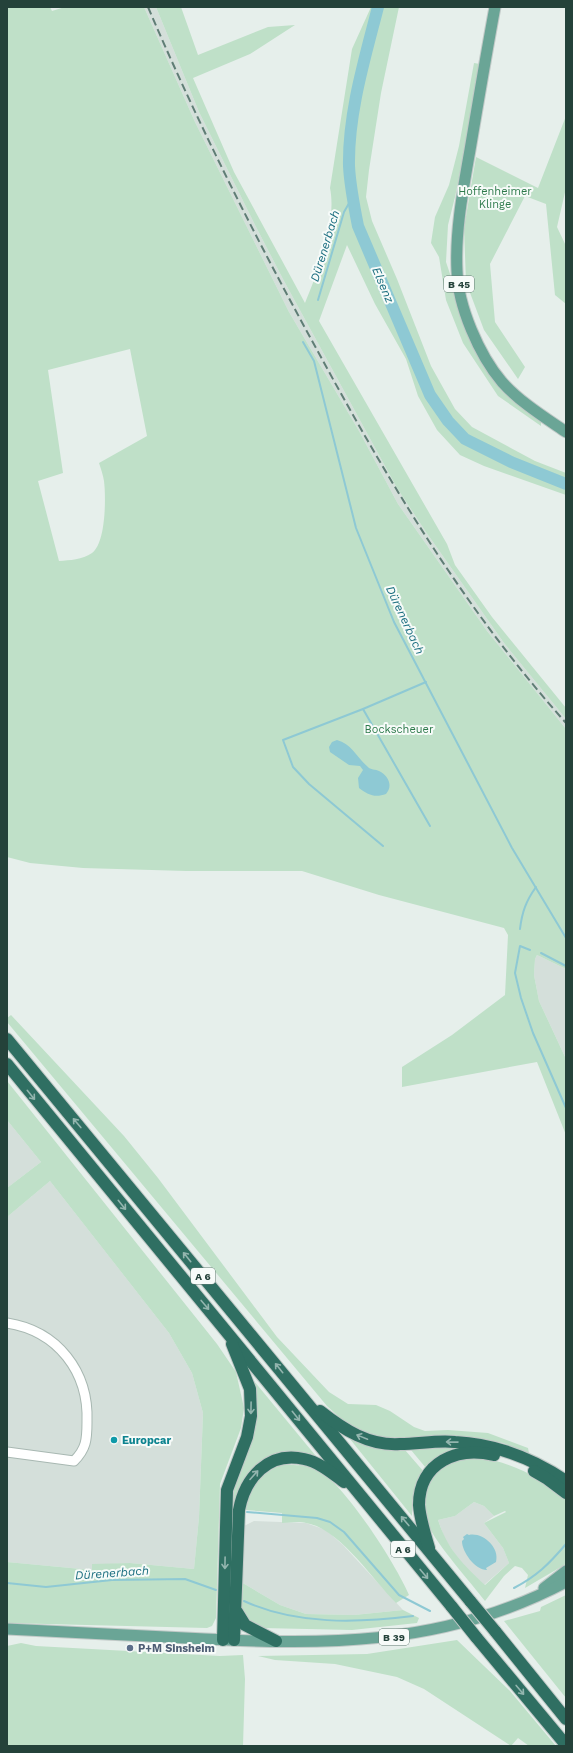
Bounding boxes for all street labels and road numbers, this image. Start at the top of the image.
road number: B 45 [444,276,474,292]
road number: A 6 [191,1268,215,1284]
road number: A 6 [391,1541,415,1557]
road number: B 39 [379,1629,409,1645]

